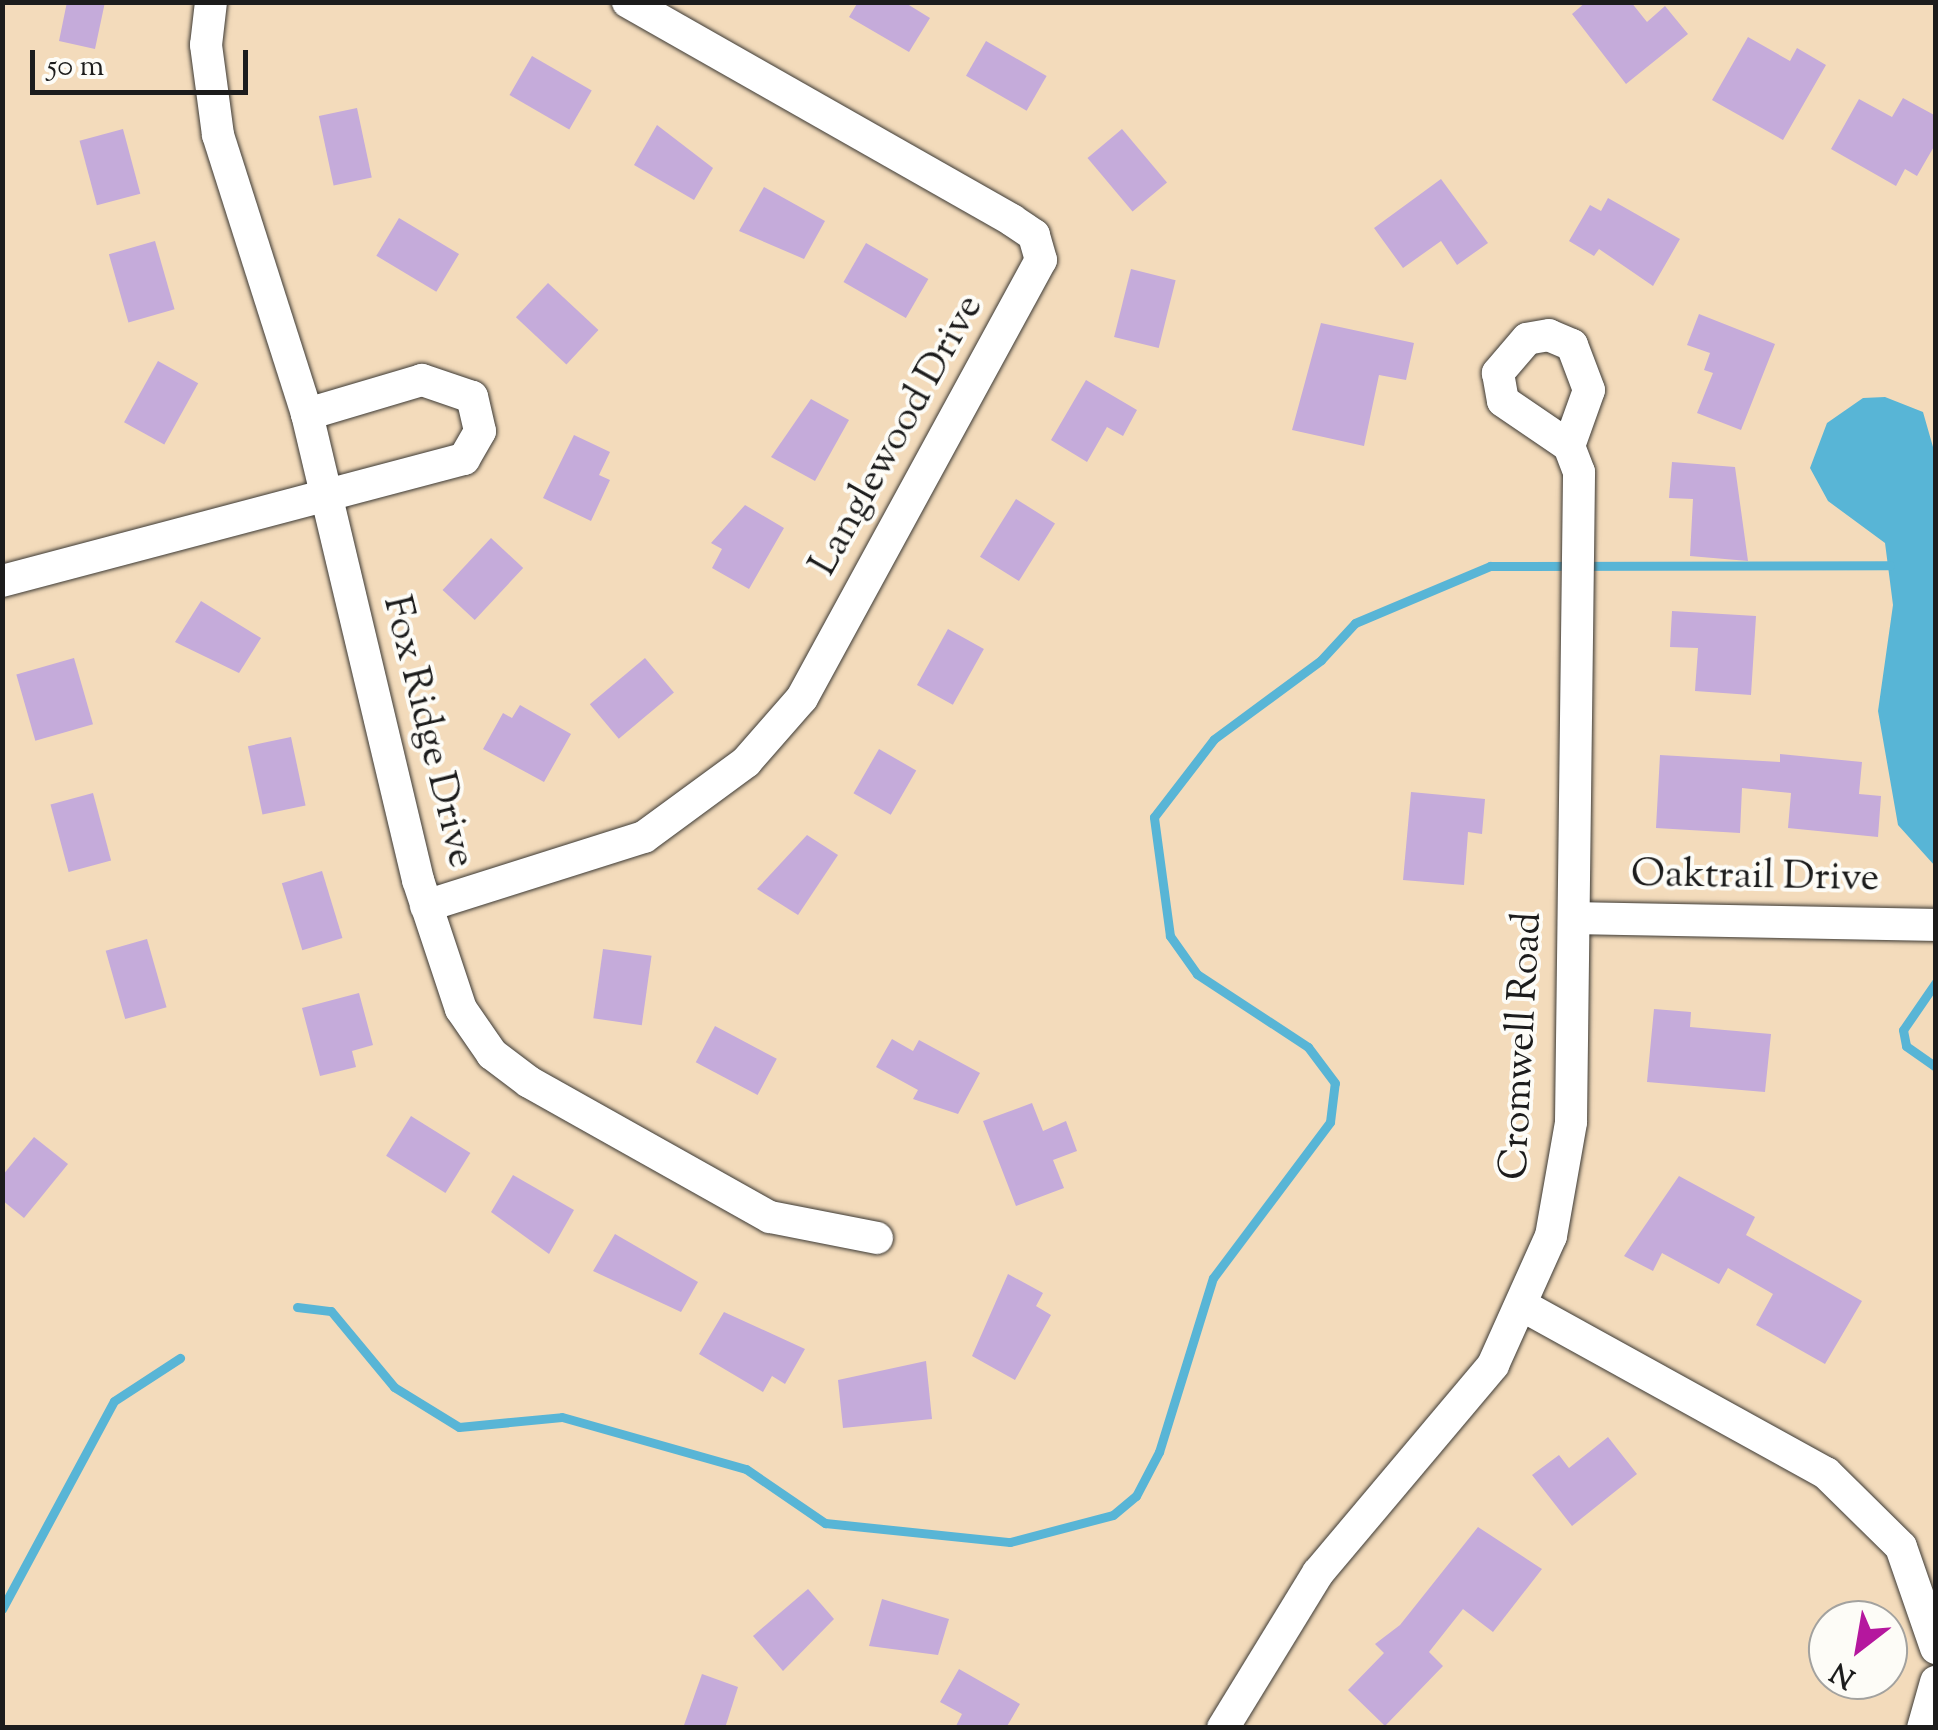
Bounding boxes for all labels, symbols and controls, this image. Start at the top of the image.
scale bar [35,30,252,92]
text: 50 m [47,46,104,89]
street label: Langlewood Drive [801,287,995,585]
street label: Fox Ridge Drive [370,591,484,873]
street label: Oaktrail Drive [1630,852,1880,904]
street label: Cromwell Road [1492,911,1554,1181]
north arrow [1808,1600,1908,1700]
text: N [1824,1651,1863,1697]

